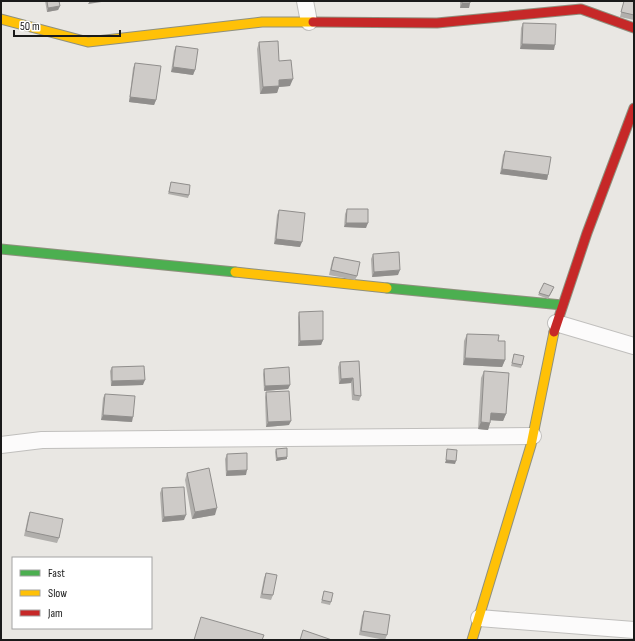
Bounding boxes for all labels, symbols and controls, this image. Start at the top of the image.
scale bar [14,12,120,38]
text: 50 m [20,19,40,34]
legend [12,557,152,629]
text: Fast [48,566,65,581]
text: Slow [48,586,67,601]
text: Jam [47,606,63,621]

